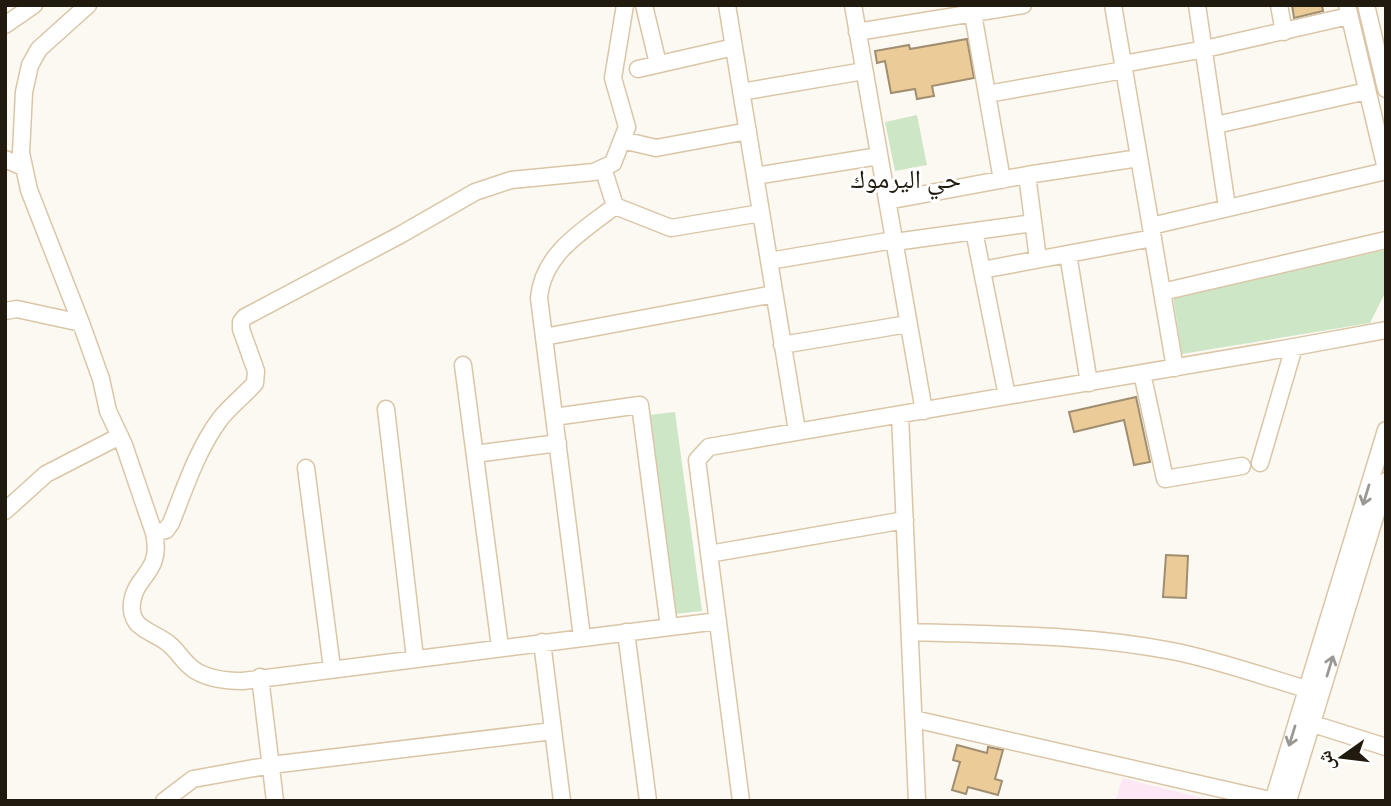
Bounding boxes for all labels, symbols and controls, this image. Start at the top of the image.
district label: حي اليرموك [851,162,961,200]
one-way arrow [1358,484,1371,506]
one-way arrow [1325,655,1338,677]
north arrow [1307,722,1377,792]
one-way arrow [1285,725,1298,747]
text: ش [1311,748,1340,774]

